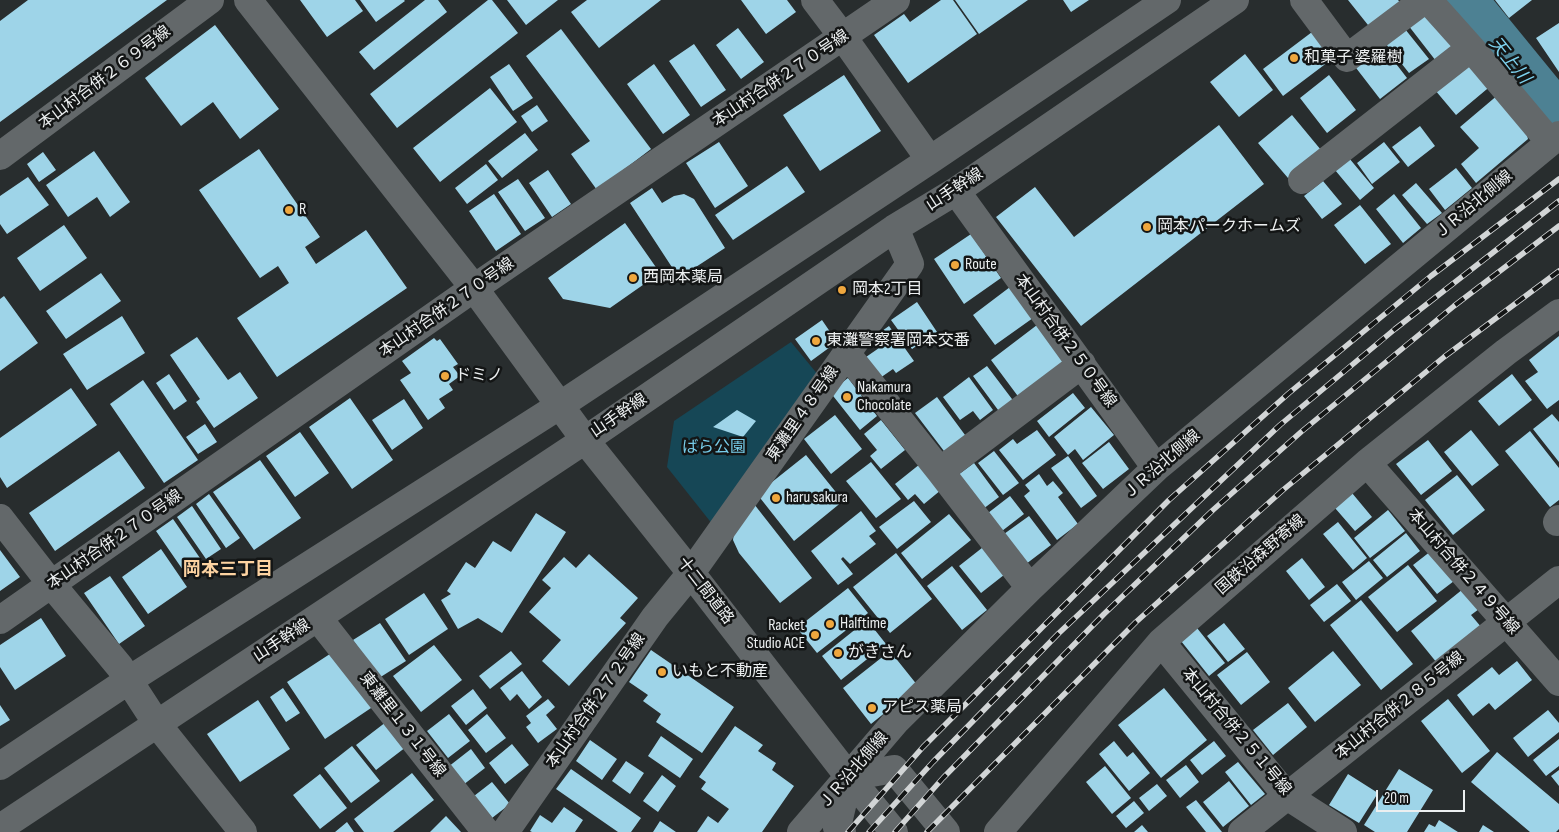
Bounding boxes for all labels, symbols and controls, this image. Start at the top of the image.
street label: 本山村合併２６９号線 [35,22,175,134]
street label: 本山村合併２７０号線 [709,26,853,132]
water label: 天上川 [1484,33,1534,89]
place label: 和菓子 婆羅樹 [1304,48,1403,68]
marker: 和菓子 婆羅樹 [1288,52,1300,64]
street label: 山手幹線 [923,165,987,215]
street label: ＪＲ沿北側線 [1431,167,1517,243]
place label: R [299,200,306,220]
marker: R [283,204,295,216]
place label: 岡本パークホームズ [1157,217,1301,237]
marker: 岡本パークホームズ [1141,221,1153,233]
street label: 本山村合併２７０号線 [376,254,518,362]
place label: Route [965,255,997,275]
marker: Route [949,259,961,271]
place label: 西岡本薬局 [643,268,723,288]
street label: 本山村合併２５０号線 [1010,271,1120,411]
marker: 西岡本薬局 [627,272,639,284]
place label: 岡本2丁目 [852,280,923,300]
marker: 岡本2丁目 [836,284,848,296]
place label: 東灘警察署岡本交番 [826,331,970,351]
marker: 東灘警察署岡本交番 [810,335,822,347]
street label: 東灘里４８号線 [763,363,843,465]
place label: ドミノ [455,366,503,386]
marker: ドミノ [439,370,451,382]
place label: Nakamura Chocolate [857,378,912,416]
street label: 山手幹線 [587,390,651,442]
marker: Nakamura Chocolate [841,391,853,403]
street label: ＪＲ沿北側線 [1119,426,1205,504]
park label: ばら公園 [682,438,746,458]
street label: 本山村合併２７０号線 [44,486,186,594]
place label: haru sakura [786,488,848,508]
marker: haru sakura [770,492,782,504]
street label: 本山村合併２４９号線 [1403,505,1523,639]
street label: 国鉄沿森野寄線 [1212,511,1310,599]
street label: 十二間道路 [673,554,737,628]
district label: 岡本三丁目 [183,559,273,581]
place label: Halftime [840,614,886,634]
street label: 山手幹線 [250,616,314,666]
place label: Racket Studio ACE [747,616,805,654]
marker: Halftime [824,618,836,630]
marker: Racket Studio ACE [809,629,821,641]
street label: 本山村合併２７２号線 [542,630,650,772]
place label: がきさん [848,643,912,663]
marker: がきさん [832,647,844,659]
street label: 本山村合併２８５号線 [1332,648,1468,764]
place label: いもと不動産 [672,662,768,682]
street label: 本山村合併２５１号線 [1177,665,1295,799]
marker: いもと不動産 [656,666,668,678]
street label: 東灘里１３１号線 [355,669,449,781]
place label: アピス薬局 [882,698,962,718]
marker: アピス薬局 [866,702,878,714]
street label: ＪＲ沿北側線 [815,728,893,814]
scale bar [1379,780,1468,812]
text: 20 m [1384,789,1409,808]

